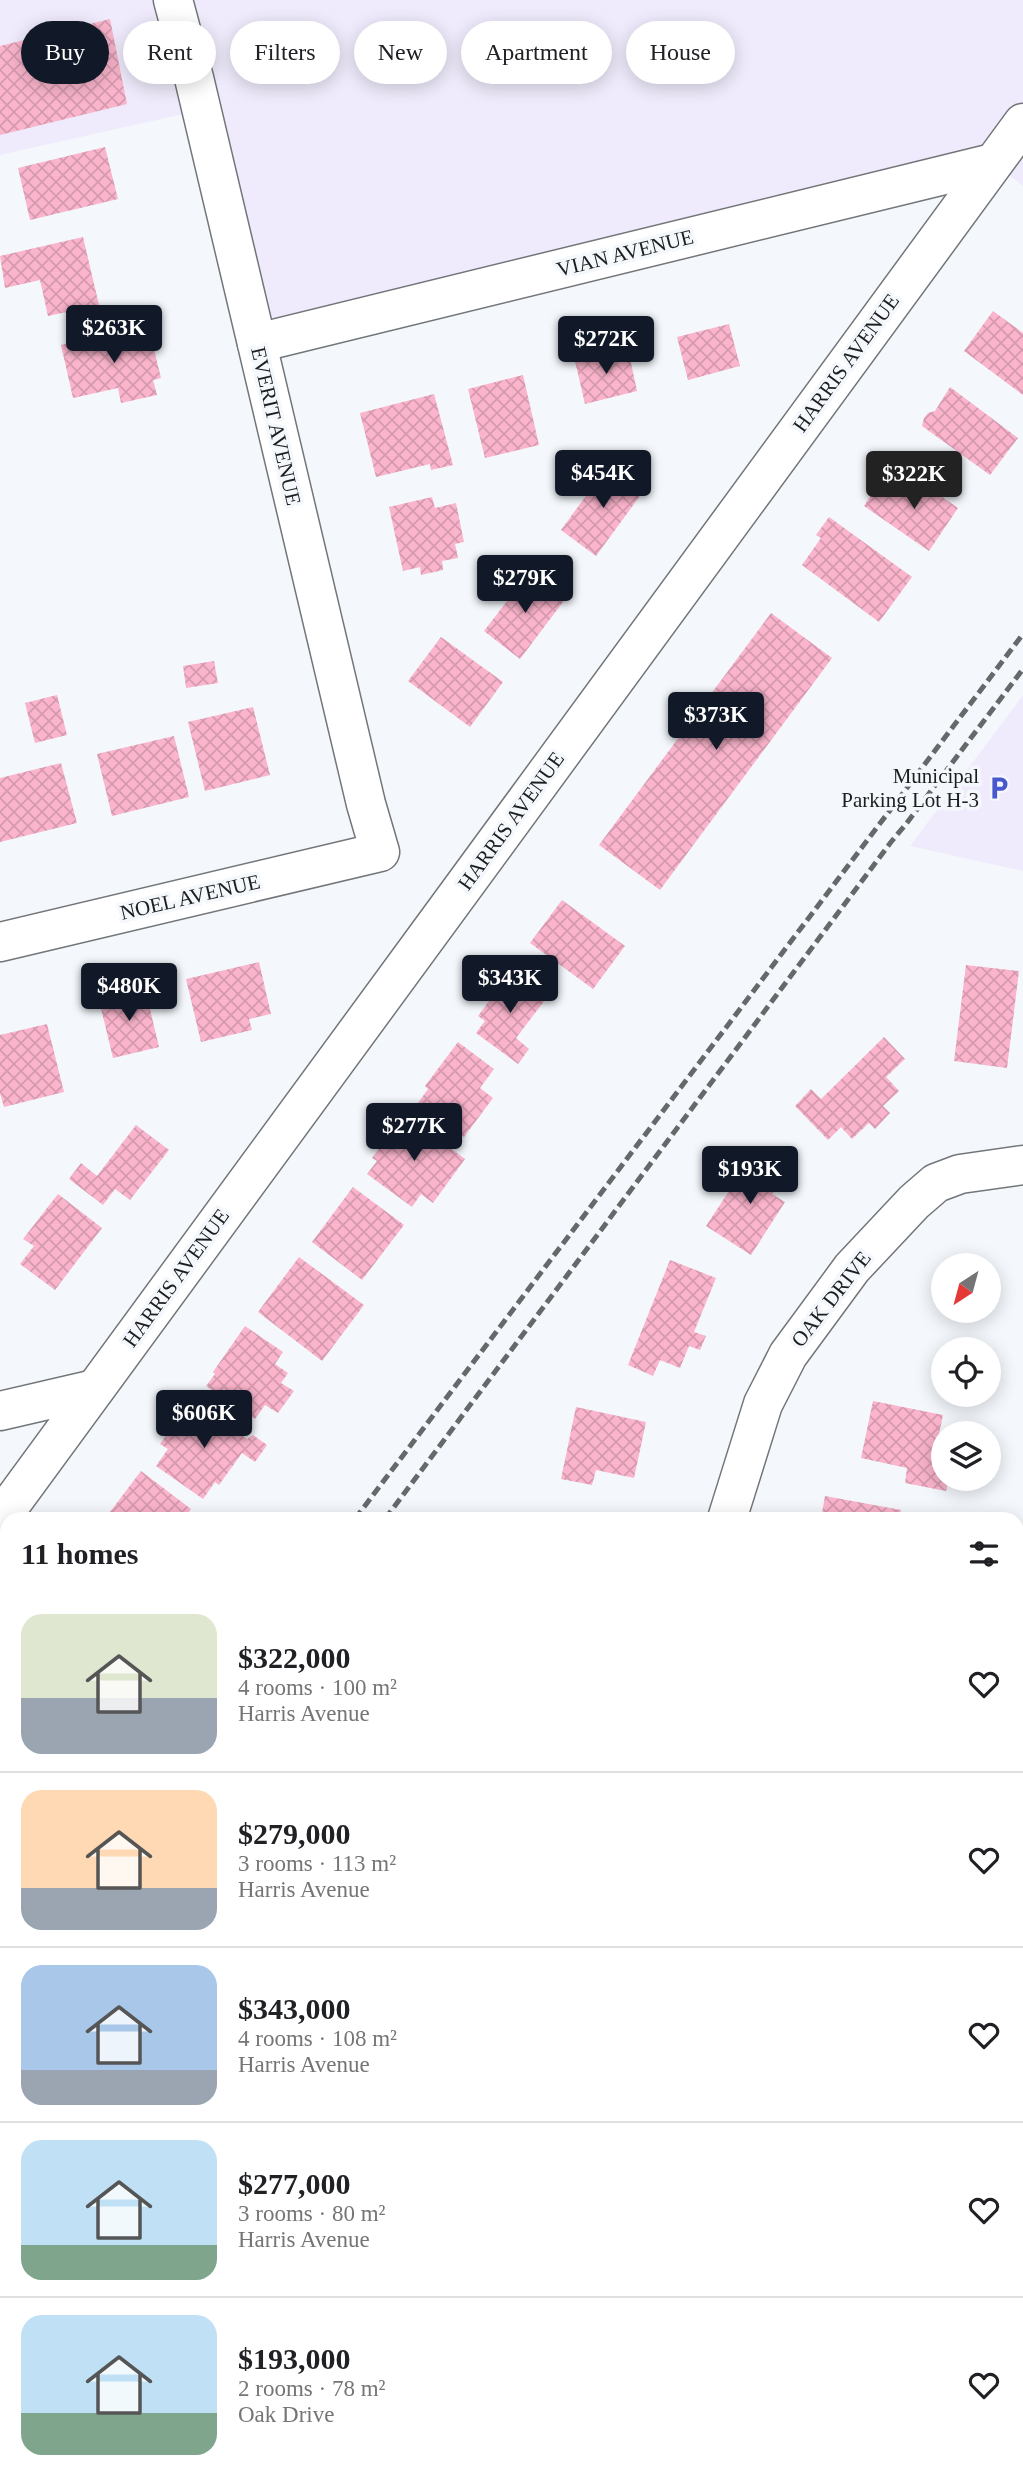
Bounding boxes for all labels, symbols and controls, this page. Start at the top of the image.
chip: Buy [21,21,109,84]
chip: Rent [123,21,216,84]
chip: Filters [230,21,340,84]
chip: New [354,21,447,84]
chip: Apartment [461,21,612,84]
chip: House [626,21,735,84]
street label: VIAN AVENUE [554,224,696,282]
street label: HARRIS AVENUE [788,289,904,437]
pin: $263K [65,306,163,365]
text: $263K [82,315,146,340]
pin: $272K [557,316,655,376]
text: $272K [574,326,638,351]
street label: EVERIT AVENUE [246,344,306,508]
pin: $454K [554,450,652,510]
pin: $322K [865,452,963,511]
text: $454K [571,460,635,485]
text: $322K [882,461,946,486]
pin: $279K [476,556,574,615]
text: $279K [493,565,557,590]
pin: $373K [667,692,765,752]
text: $373K [684,702,748,727]
street label: HARRIS AVENUE [453,747,569,895]
place label: Municipal Parking Lot H-3 [841,764,979,812]
parking icon: Municipal Parking Lot H-3 [985,774,1013,802]
street label: NOEL AVENUE [118,869,262,925]
pin: $343K [461,956,559,1015]
pin: $480K [80,964,178,1023]
text: $343K [478,965,542,990]
text: $480K [97,973,161,998]
pin: $277K [365,1104,463,1163]
text: $277K [382,1113,446,1138]
pin: $193K [701,1146,799,1206]
text: $193K [718,1156,782,1181]
street label: HARRIS AVENUE [118,1204,234,1352]
street label: OAK DRIVE [786,1246,876,1352]
north arrow [931,1253,1001,1323]
map controls [931,1253,1001,1491]
button: locate [931,1337,1001,1407]
pin: $606K [155,1390,253,1450]
text: $606K [172,1400,236,1425]
button: layers [931,1421,1001,1491]
icon: filters [965,1535,1003,1573]
text: 11 homes [21,1537,139,1570]
text: $322,000 [238,1641,351,1674]
icon: home [77,1642,161,1726]
icon: heart [965,1665,1003,1703]
text: 4 rooms · 100 m² [238,1675,397,1700]
text: Harris Avenue [238,1701,370,1726]
text: $279,000 [238,1817,351,1850]
icon: home [77,1818,161,1902]
icon: heart [965,1841,1003,1879]
text: 3 rooms · 113 m² [238,1851,396,1876]
text: Harris Avenue [238,1877,370,1902]
text: $343,000 [238,1992,351,2025]
icon: home [77,1993,161,2077]
icon: heart [965,2016,1003,2054]
text: 4 rooms · 108 m² [238,2026,397,2051]
text: Harris Avenue [238,2052,370,2077]
text: $277,000 [238,2167,351,2200]
icon: home [77,2168,161,2252]
icon: heart [965,2191,1003,2229]
text: 3 rooms · 80 m² [238,2201,385,2226]
text: Harris Avenue [238,2227,370,2252]
text: $193,000 [238,2342,351,2375]
icon: home [77,2343,161,2427]
icon: heart [965,2366,1003,2404]
text: 2 rooms · 78 m² [238,2376,385,2401]
text: Oak Drive [238,2402,334,2427]

